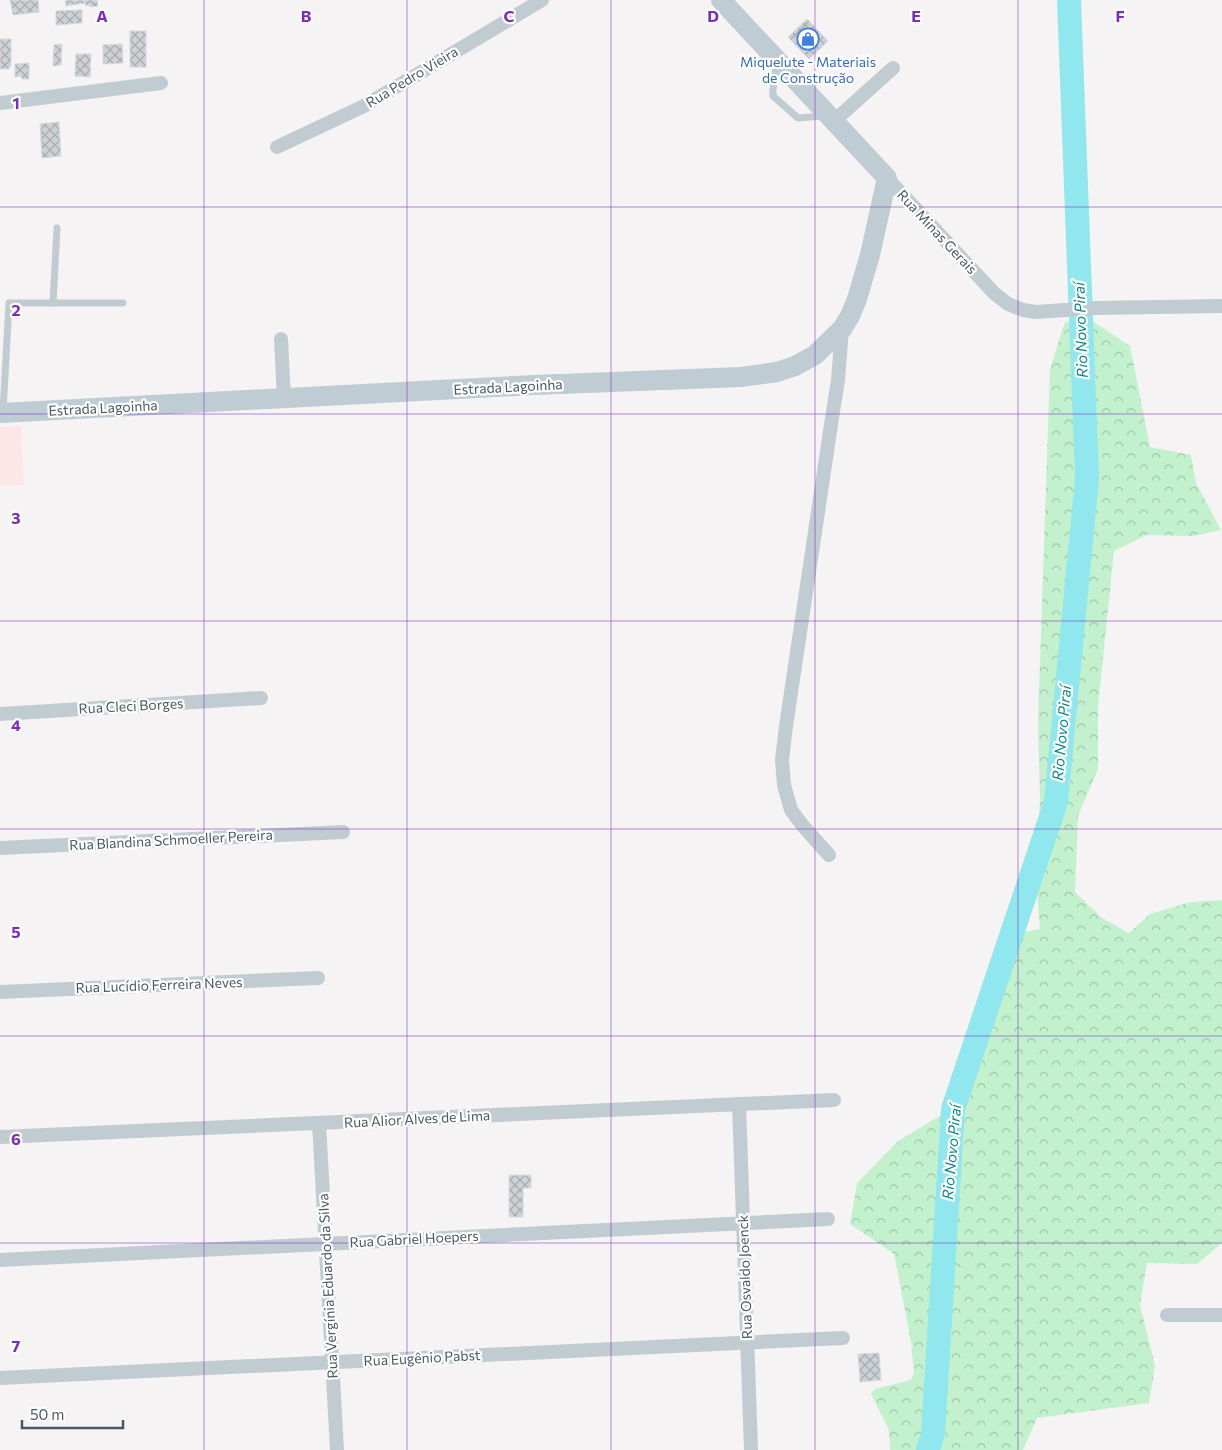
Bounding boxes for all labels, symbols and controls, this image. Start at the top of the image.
text: A [96,6,108,25]
text: B [301,6,312,25]
text: C [504,6,515,25]
text: D [707,6,719,25]
text: E [911,6,921,25]
text: F [1115,6,1125,25]
shop icon: Miquelute - Materiais de Construção [796,27,820,51]
street label: Rua Pedro Vieira [363,42,461,111]
place label: Miquelute - Materiais de Construção [740,53,876,86]
text: 1 [12,93,20,112]
street label: Rua Minas Gerais [894,186,981,277]
water label: Rio Novo Piraí [1069,280,1091,378]
text: 2 [11,300,21,319]
street label: Estrada Lagoinha [453,375,563,398]
street label: Estrada Lagoinha [48,396,158,419]
text: 3 [11,508,21,527]
water label: Rio Novo Piraí [1048,682,1074,781]
street label: Rua Cleci Borges [78,694,184,717]
text: 4 [11,715,21,734]
street label: Rua Blandina Schmoeller Pereira [69,826,273,853]
text: 5 [11,922,21,941]
street label: Rua Lucídio Ferreira Neves [75,973,243,996]
water label: Rio Novo Piraí [938,1101,964,1200]
street label: Rua Alior Alves de Lima [343,1106,491,1131]
text: 6 [11,1129,21,1148]
street label: Rua Vergínia Eduardo da Silva [314,1193,341,1379]
street label: Rua Osvaldo Joenck [734,1214,755,1339]
street label: Rua Gabriel Hoepers [349,1227,479,1250]
text: 7 [12,1336,21,1355]
street label: Rua Eugênio Pabst [363,1346,481,1369]
scale bar [22,1398,124,1430]
text: 50 m [30,1405,64,1423]

